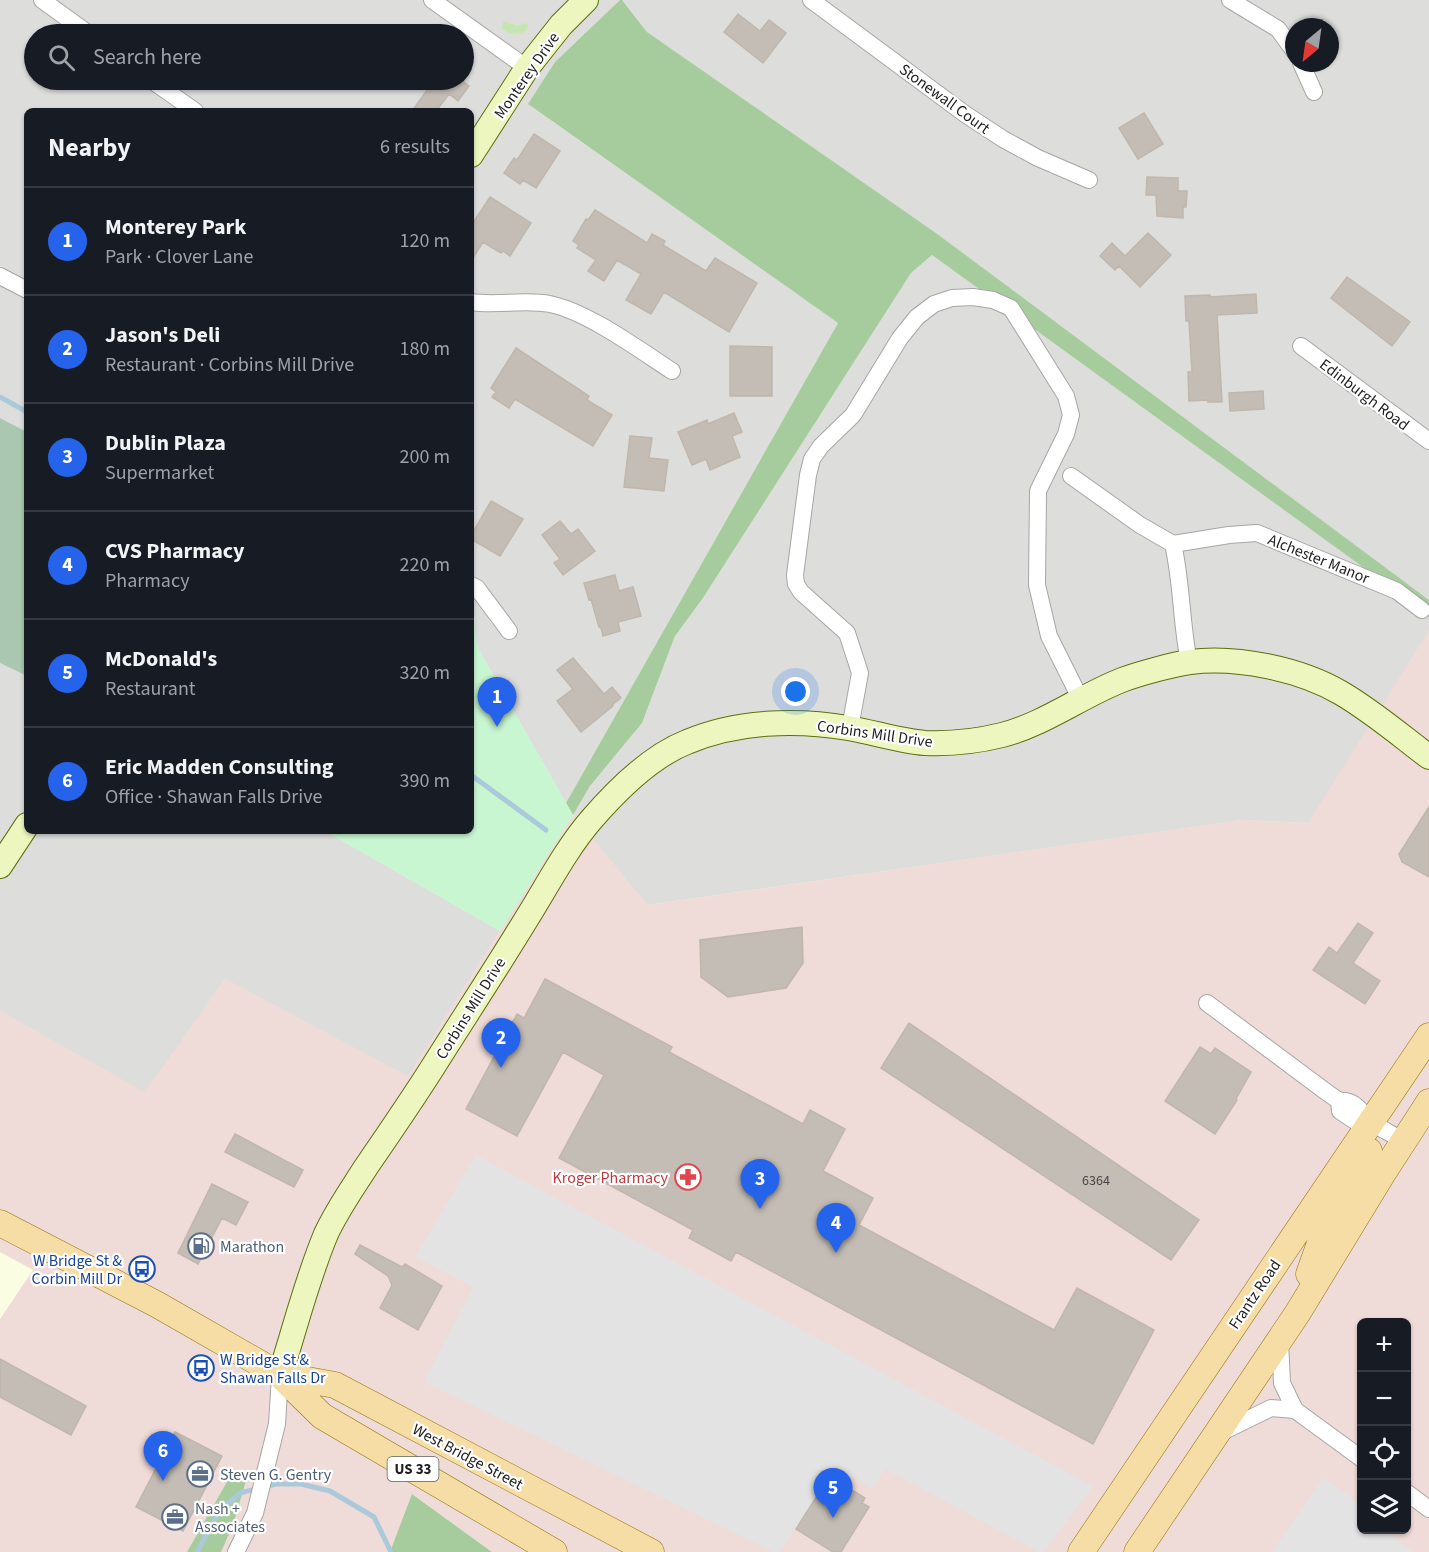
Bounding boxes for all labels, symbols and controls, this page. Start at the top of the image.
north arrow [1285,18,1339,72]
search box [24,24,474,90]
street label: Monterey Drive [489,28,565,123]
icon: search [45,41,78,74]
text: Search here [93,41,201,73]
street label: Stonewall Court [895,58,995,140]
text: Nearby [48,129,131,166]
text: 6 results [380,133,450,161]
text: Monterey Park [105,211,246,243]
text: 1 [62,227,73,255]
text: 120 m [400,227,450,255]
text: Park · Clover Lane [105,243,253,271]
text: Jason's Deli [105,319,220,351]
text: 2 [62,335,73,363]
text: 180 m [400,335,450,363]
text: Restaurant · Corbins Mill Drive [105,351,354,379]
street label: Edinburgh Road [1315,354,1414,436]
text: Dublin Plaza [105,427,226,459]
text: 3 [62,443,73,471]
text: 200 m [400,443,450,471]
text: Supermarket [105,459,214,487]
street label: Alchester Manor [1265,529,1373,589]
text: CVS Pharmacy [105,535,245,567]
text: 4 [62,551,73,579]
text: 220 m [400,551,450,579]
text: Pharmacy [105,567,189,595]
text: McDonald's [105,643,217,675]
text: 5 [62,659,73,687]
text: 320 m [400,659,450,687]
text: Restaurant [105,675,196,703]
your location [781,677,810,706]
pin: 1 [478,678,516,727]
street label: Corbins Mill Drive [816,715,934,753]
text: Eric Madden Consulting [105,751,334,783]
text: 6 [62,767,73,795]
text: 390 m [400,767,450,795]
text: Office · Shawan Falls Drive [105,783,322,811]
street label: Corbins Mill Drive [431,953,511,1064]
pin: 2 [482,1018,520,1068]
pin: 3 [740,1160,780,1209]
pharmacy icon: Kroger Pharmacy [673,1162,703,1192]
place label: Kroger Pharmacy [553,1167,669,1189]
house number: 6364 [1082,1171,1110,1191]
pin: 4 [816,1204,856,1253]
fuel station icon: Marathon [186,1231,216,1261]
place label: Marathon [220,1236,284,1258]
place label: W Bridge St & Corbin Mill Dr [32,1250,122,1290]
bus stop icon: W Bridge St & Corbin Mill Dr [127,1254,157,1284]
street label: Frantz Road [1224,1256,1286,1334]
map controls [1357,1318,1411,1534]
button: + [1357,1318,1411,1372]
place label: W Bridge St & Shawan Falls Dr [220,1349,326,1389]
bus stop icon: W Bridge St & Shawan Falls Dr [186,1353,216,1383]
button: − [1357,1372,1411,1426]
street label: West Bridge Street [408,1418,527,1496]
button: locate [1357,1426,1411,1480]
pin: 6 [144,1432,182,1481]
road number: US 33 [388,1457,438,1481]
office icon: Steven G. Gentry [185,1459,215,1489]
place label: Steven G. Gentry [220,1464,332,1486]
pin: 5 [814,1468,852,1518]
button: layers [1357,1480,1411,1534]
place label: Nash + Associates [195,1498,265,1538]
office icon: Nash + Associates [160,1502,190,1532]

